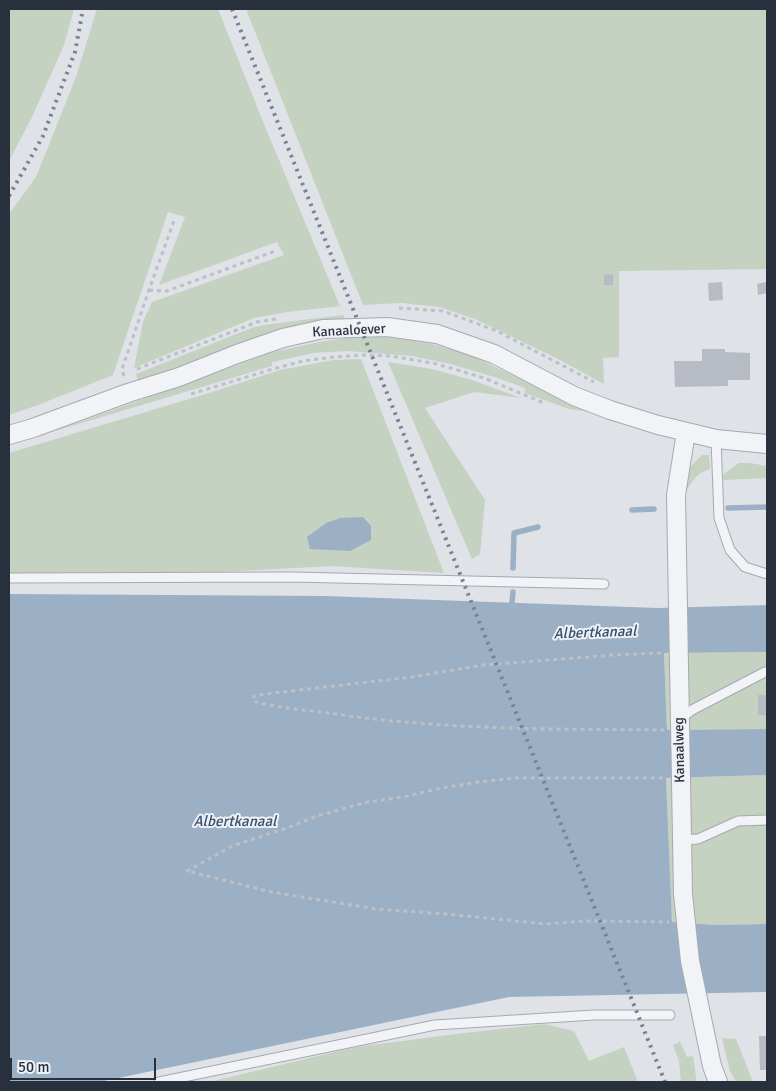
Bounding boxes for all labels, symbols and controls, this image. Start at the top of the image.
street label: Kanaaloever [312,321,386,341]
water label: Albertkanaal [553,623,637,643]
street label: Kanaalweg [671,717,689,783]
water label: Albertkanaal [194,813,276,831]
scale bar [12,1048,159,1080]
text: 50 m [18,1058,49,1076]

